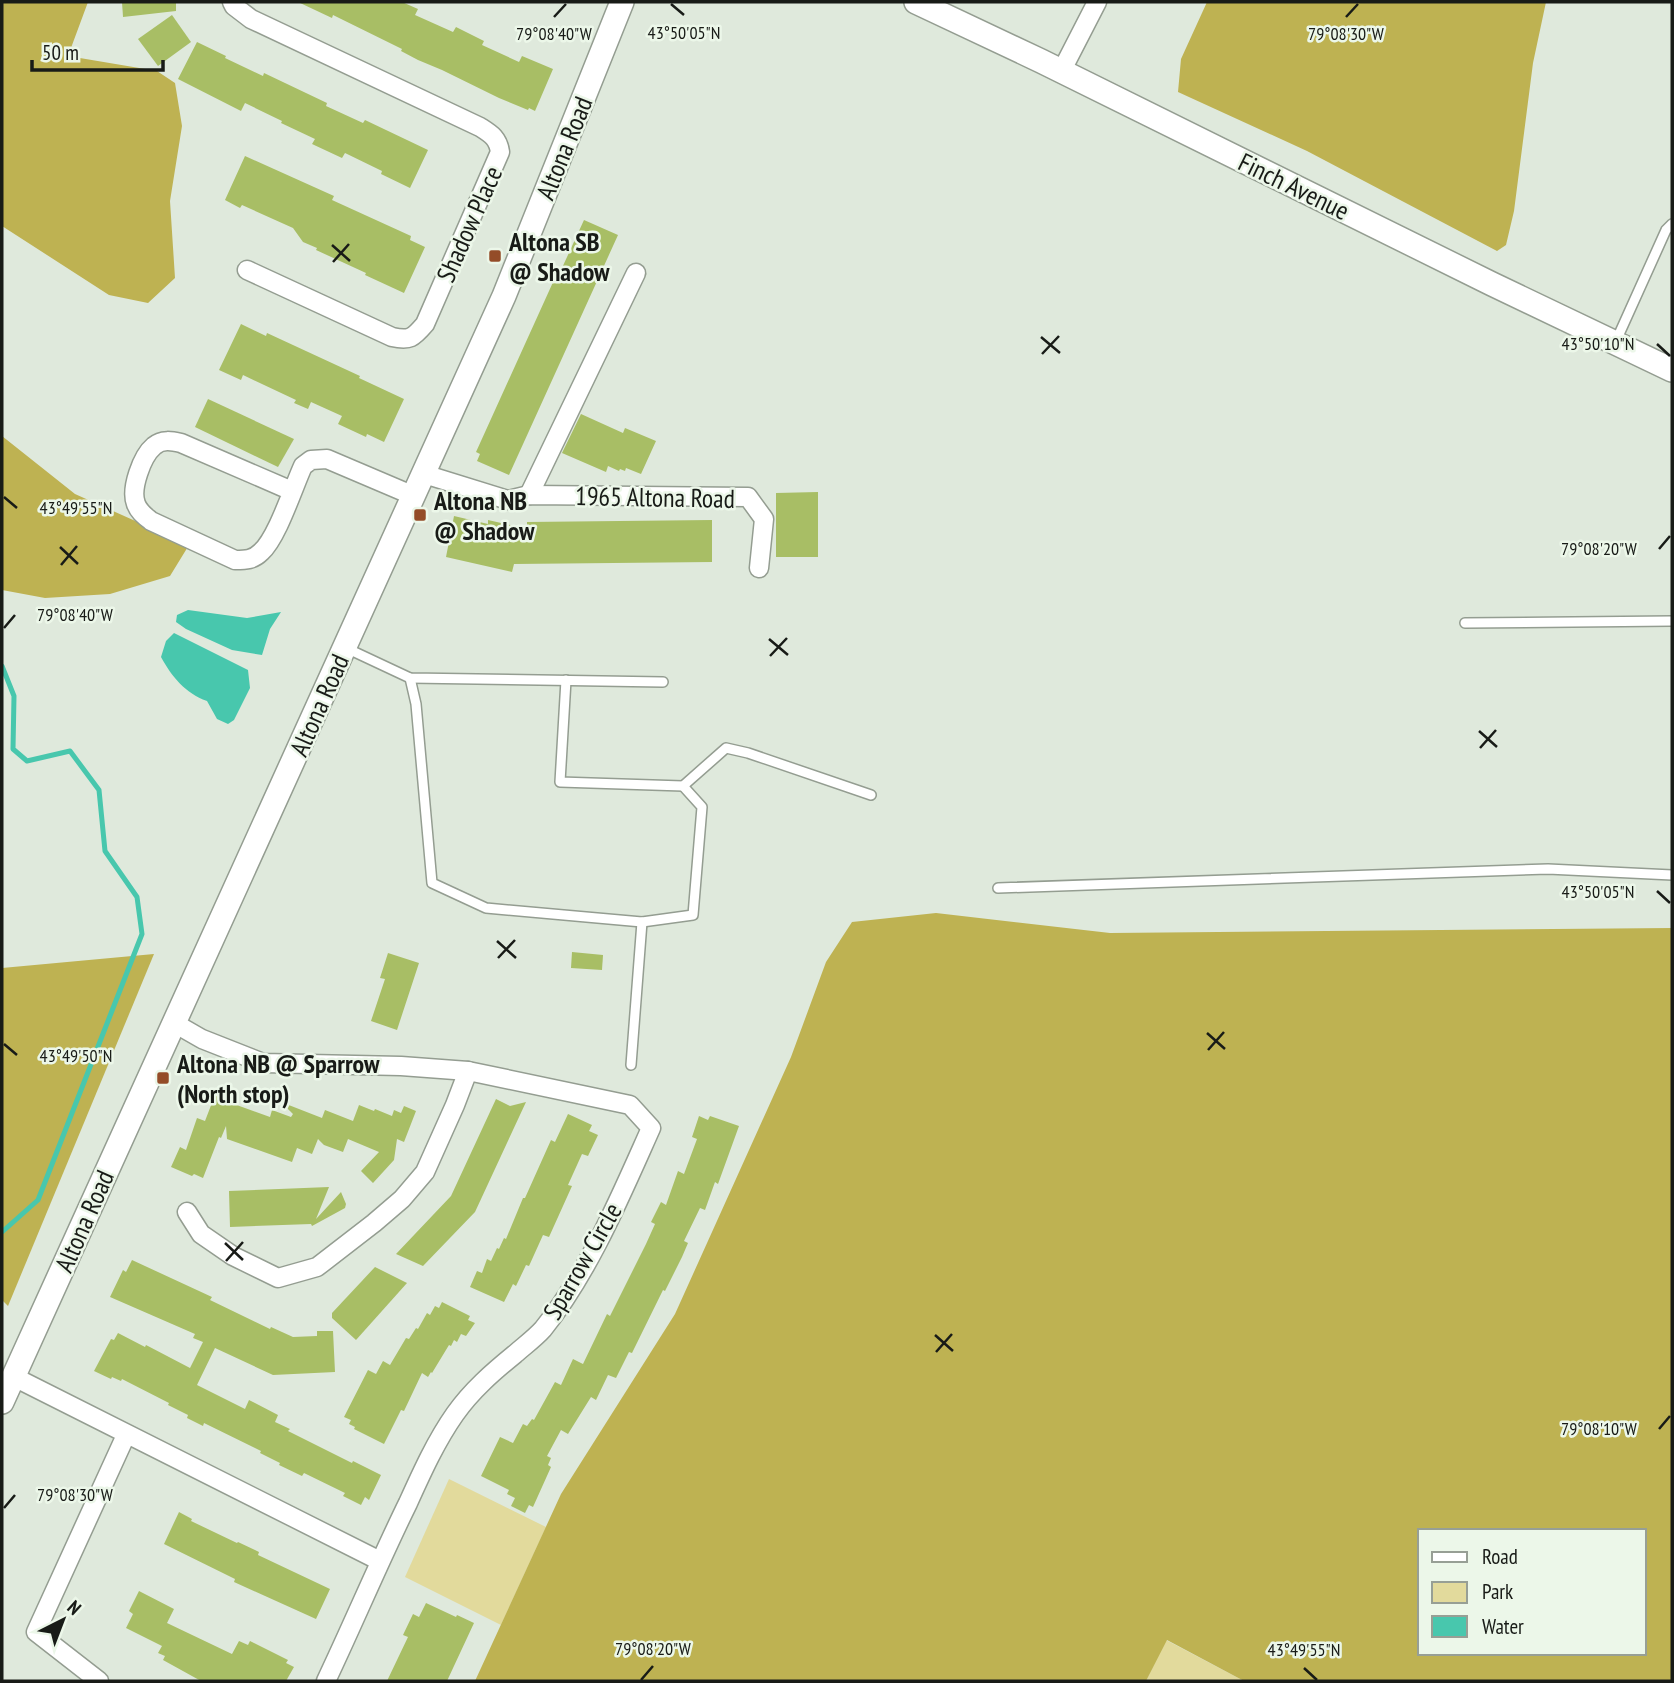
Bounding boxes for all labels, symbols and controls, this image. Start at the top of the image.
text: 43°50'05"N [648,21,720,44]
text: 79°08'40"W [516,22,592,45]
text: 79°08'30"W [1308,22,1384,45]
scale bar [32,28,163,72]
text: 50 m [42,39,79,66]
street label: Altona Road [528,92,600,204]
street label: Finch Avenue [1233,145,1355,227]
street label: Shadow Place [429,161,509,287]
place label: Altona SB @ Shadow [508,225,610,288]
marker: Altona SB @ Shadow [487,248,503,264]
text: 43°50'10"N [1562,332,1634,355]
street label: 1965 Altona Road [575,479,735,515]
place label: Altona NB @ Shadow [433,484,535,547]
text: 43°49'55"N [40,496,112,519]
marker: Altona NB @ Shadow [412,507,428,523]
text: 79°08'20"W [1561,537,1637,560]
text: 79°08'40"W [37,603,113,626]
street label: Altona Road [282,649,356,761]
text: 43°50'05"N [1562,880,1634,903]
text: 43°49'50"N [40,1044,112,1067]
place label: Altona NB @ Sparrow (North stop) [176,1047,380,1110]
marker: Altona NB @ Sparrow (North stop) [155,1070,171,1086]
street label: Altona Road [47,1165,121,1277]
street label: Sparrow Circle [535,1197,629,1325]
text: 79°08'10"W [1561,1417,1637,1440]
text: 79°08'30"W [37,1483,113,1506]
legend [1418,1529,1646,1655]
text: Road [1482,1543,1518,1570]
text: Park [1482,1578,1513,1605]
north arrow [28,1585,98,1655]
text: N [63,1595,86,1620]
text: Water [1482,1613,1524,1640]
text: 79°08'20"W [615,1637,691,1660]
text: 43°49'55"N [1268,1638,1340,1661]

